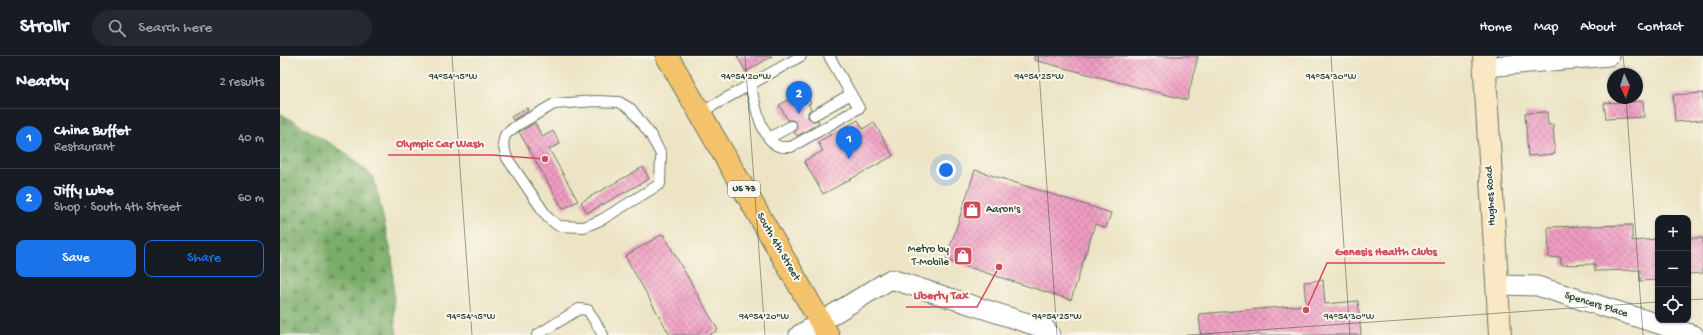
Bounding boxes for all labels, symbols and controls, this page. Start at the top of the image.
search box [92,10,372,46]
text: Strollr [20,16,68,39]
icon: search [106,17,128,39]
text: Search here [138,19,212,37]
text: Home [1480,19,1512,36]
text: Map [1534,19,1558,36]
text: About [1580,19,1616,36]
text: Contact [1638,19,1683,36]
north arrow [1607,68,1643,104]
text: 94°54'15"W [428,71,478,83]
text: 94°54'20"W [720,71,771,83]
text: 94°54'25"W [1013,71,1064,83]
text: 94°54'30"W [1305,71,1357,83]
text: Nearby [16,72,69,92]
text: 2 results [219,75,264,90]
pin: 2 [786,81,812,114]
text: China Buffet [54,122,130,140]
pin: 1 [836,126,862,159]
text: 1 [26,131,32,146]
text: 40 m [238,131,264,146]
callout: Olympic Car Wash [388,131,492,155]
text: Olympic Car Wash [396,138,484,152]
text: Restaurant [54,140,114,155]
your location [936,160,956,180]
street label: Hughes Road [1483,164,1499,226]
road number: US 73 [728,181,760,197]
text: Jiffy Lube [54,182,114,200]
text: 2 [26,191,32,206]
text: 60 m [238,191,264,206]
shop icon: Aaron's [961,199,983,221]
text: Shop · South 4th Street [54,200,181,215]
place label: Aaron's [986,204,1021,216]
street label: South 4th Street [754,211,803,284]
map controls [1655,215,1691,323]
button: + [1655,215,1691,251]
callout: Genesis Health Clubs [1327,239,1445,263]
button: Save [16,240,136,277]
button: Share [144,240,264,277]
place label: Metro by T-Mobile [908,244,950,269]
shop icon: Metro by T-Mobile [952,245,974,267]
text: Genesis Health Clubs [1335,246,1438,260]
button: − [1655,251,1691,287]
callout: Liberty Tax [906,283,977,307]
button: locate [1655,287,1691,323]
text: Liberty Tax [913,290,969,304]
street label: Spencers Place [1563,290,1629,320]
text: 94°54'15"W [446,311,496,323]
text: 94°54'20"W [738,311,789,323]
text: 94°54'25"W [1031,311,1082,323]
text: 94°54'30"W [1323,311,1375,323]

